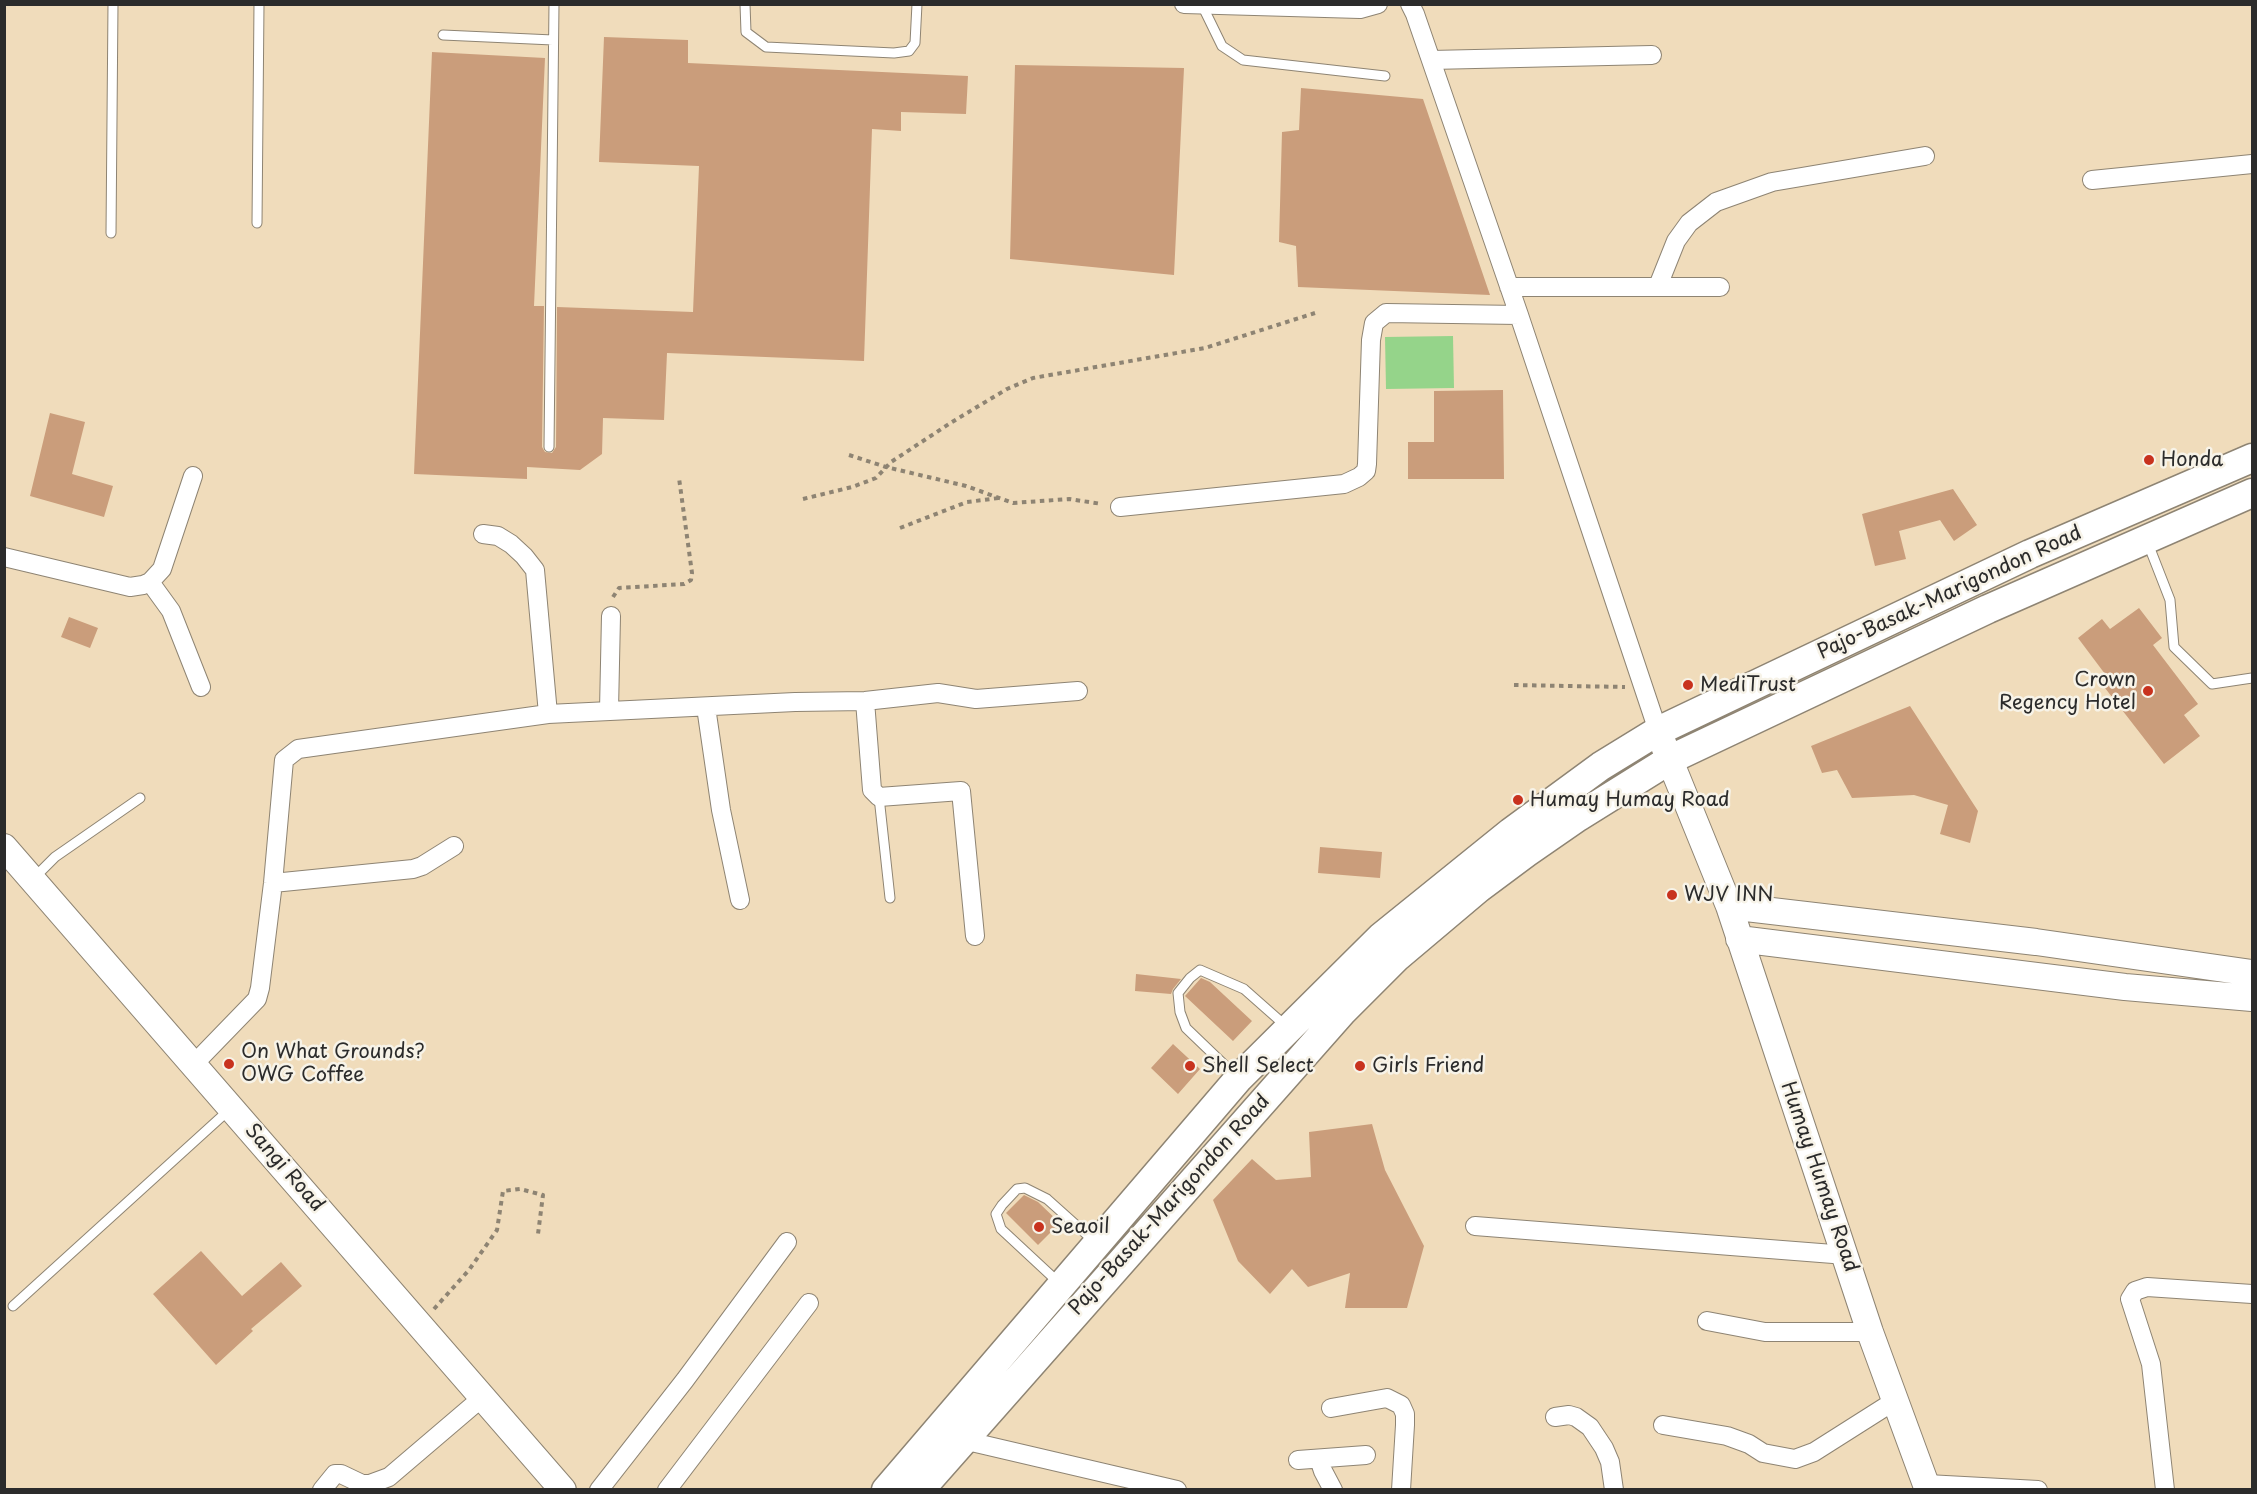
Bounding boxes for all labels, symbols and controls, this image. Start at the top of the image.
place label: Honda [2161,448,2223,472]
marker: Honda [2142,453,2156,467]
street label: Pajo-Basak-Marigondon Road [1814,521,2086,665]
place label: Crown Regency Hotel [1999,668,2136,715]
place label: MediTrust [1700,673,1796,697]
marker: MediTrust [1681,678,1695,692]
marker: Crown Regency Hotel [2141,684,2155,698]
place label: Humay Humay Road [1530,788,1730,812]
marker: Humay Humay Road [1511,793,1525,807]
place label: WJV INN [1684,883,1774,907]
marker: WJV INN [1665,888,1679,902]
place label: On What Grounds? OWG Coffee [241,1040,424,1087]
place label: Shell Select [1202,1054,1314,1078]
place label: Girls Friend [1372,1054,1484,1078]
marker: On What Grounds? OWG Coffee [222,1057,236,1071]
marker: Shell Select [1183,1059,1197,1073]
marker: Girls Friend [1353,1059,1367,1073]
street label: Humay Humay Road [1775,1079,1863,1275]
street label: Pajo-Basak-Marigondon Road [1065,1090,1275,1320]
street label: Sangi Road [239,1119,329,1217]
place label: Seaoil [1051,1215,1110,1239]
marker: Seaoil [1032,1220,1046,1234]

